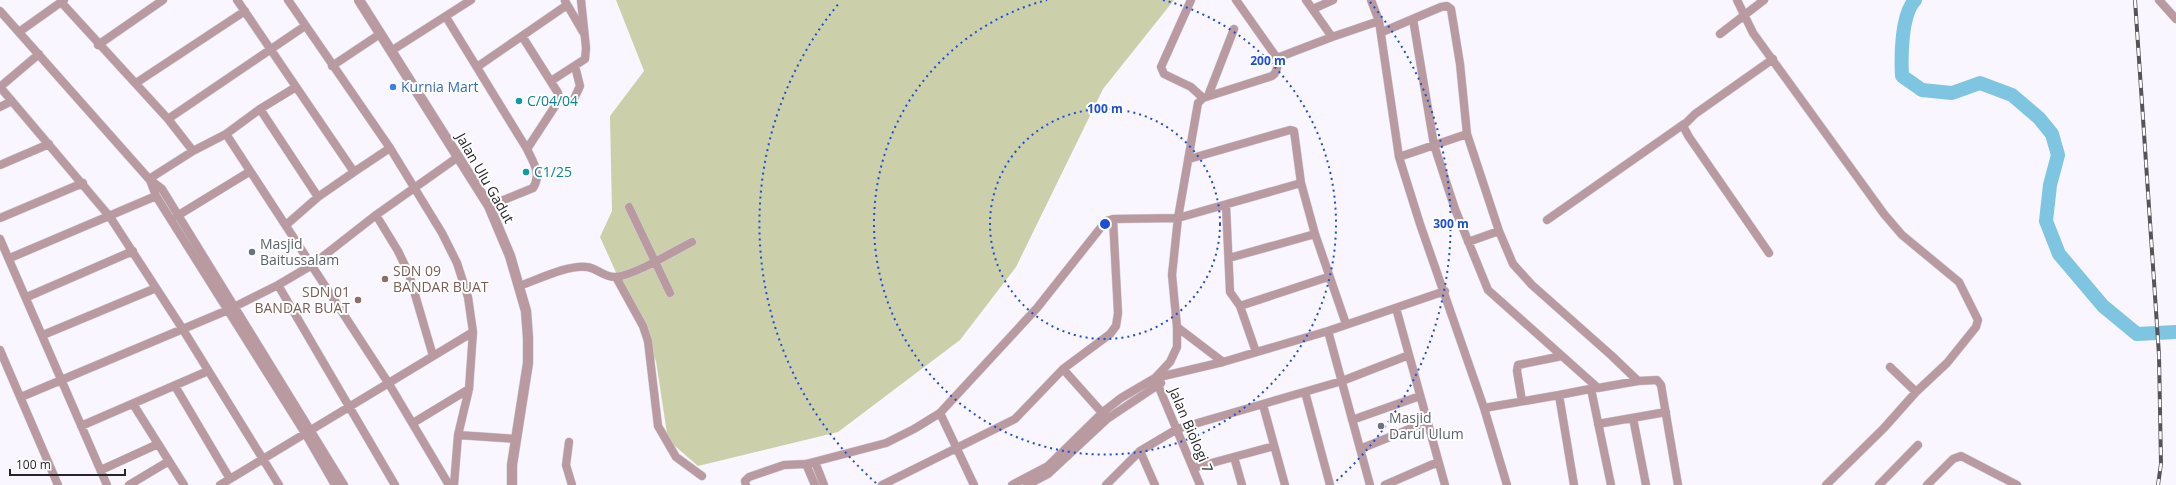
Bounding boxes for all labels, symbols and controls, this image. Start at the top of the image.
text: 200 m [1250,52,1286,69]
place label: Kurnia Mart [401,77,479,96]
marker: Kurnia Mart [388,82,398,92]
place label: C/04/04 [527,91,578,110]
marker: C/04/04 [514,96,524,106]
text: 100 m [1087,100,1123,117]
street label: Jalan Ulu Gadut [451,127,519,226]
place label: C1/25 [534,162,572,181]
marker: C1/25 [521,167,531,177]
text: 300 m [1433,215,1469,232]
centre of rings [1098,217,1112,231]
place label: Masjid Baitussalam [260,234,339,269]
marker: Masjid Baitussalam [247,247,257,257]
place label: SDN 09 BANDAR BUAT [393,261,489,296]
marker: SDN 09 BANDAR BUAT [380,274,390,284]
place label: SDN 01 BANDAR BUAT [254,282,350,317]
marker: SDN 01 BANDAR BUAT [353,295,363,305]
street label: Jalan Biologi 7 [1164,382,1218,475]
place label: Masjid Darul Ulum [1389,408,1464,443]
marker: Masjid Darul Ulum [1376,421,1386,431]
scale bar [10,451,125,477]
text: 100 m [16,456,51,473]

